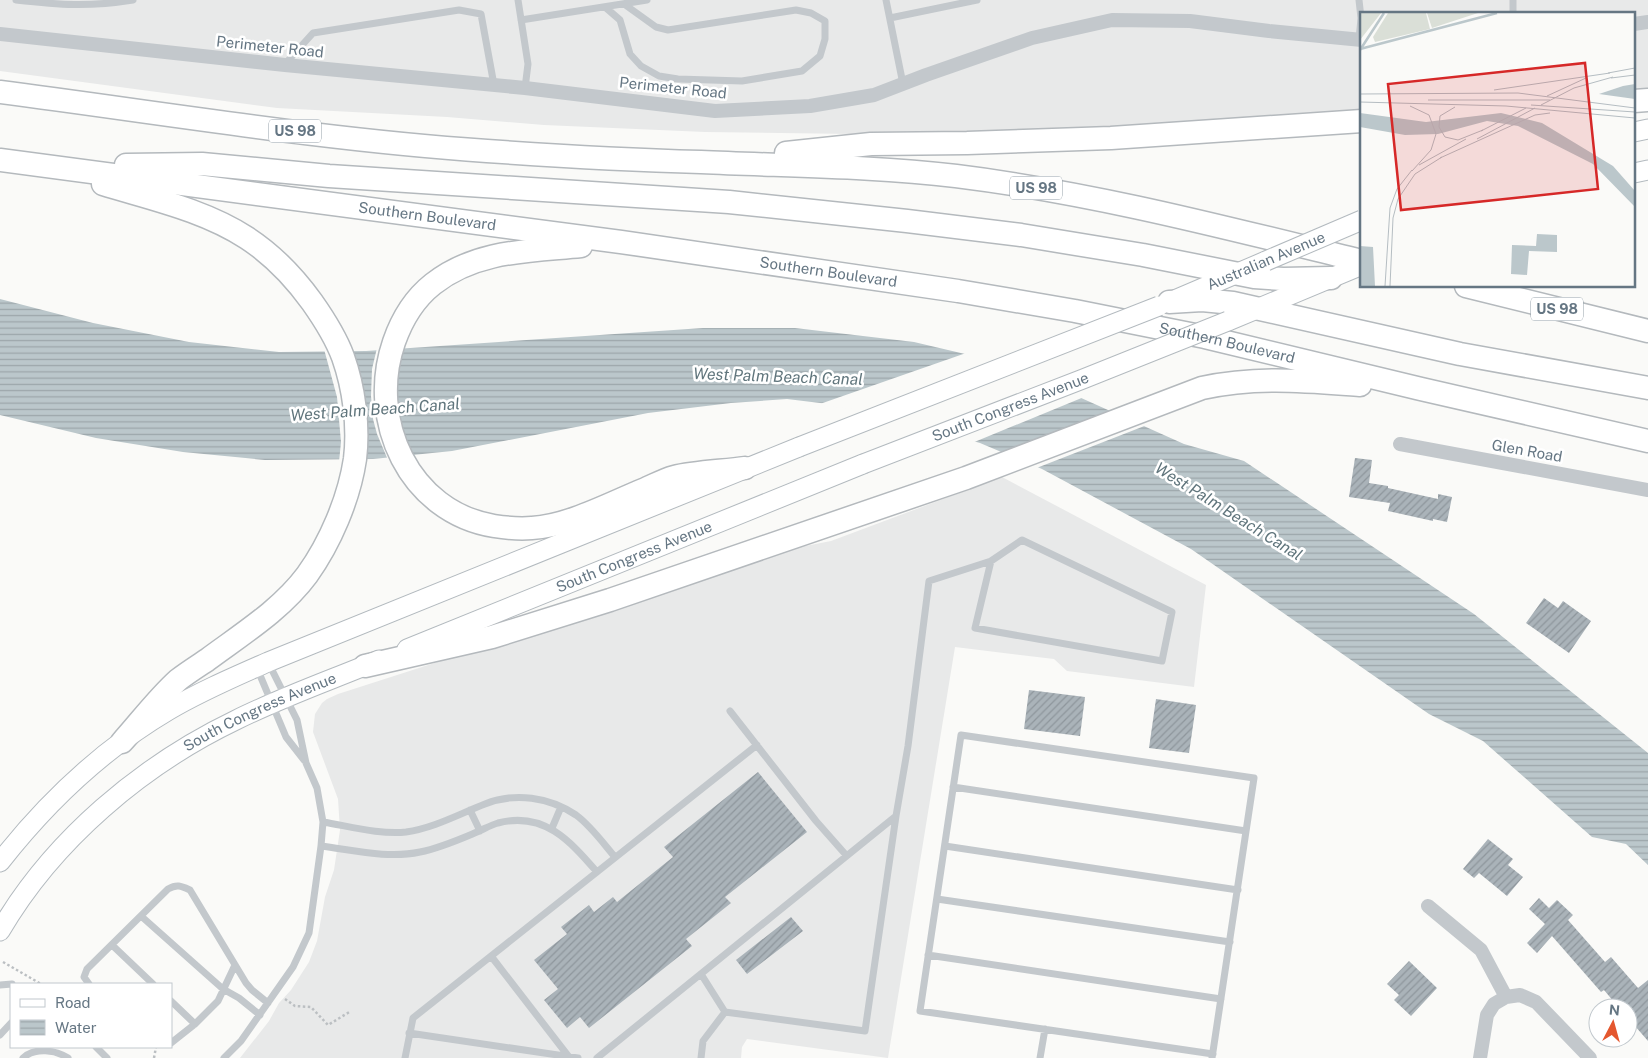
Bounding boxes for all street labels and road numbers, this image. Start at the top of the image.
street label: Perimeter Road [216,32,325,61]
street label: Perimeter Road [619,73,728,102]
road number: US 98 [269,120,321,142]
road number: US 98 [1010,177,1062,200]
street label: Southern Boulevard [357,198,497,233]
street label: Australian Avenue [1204,228,1327,293]
street label: Southern Boulevard [759,253,898,290]
road number: US 98 [1531,298,1583,320]
street label: Southern Boulevard [1158,319,1297,366]
street label: South Congress Avenue [929,369,1091,445]
street label: Glen Road [1490,436,1564,465]
street label: South Congress Avenue [553,517,714,596]
street label: South Congress Avenue [180,669,338,755]

